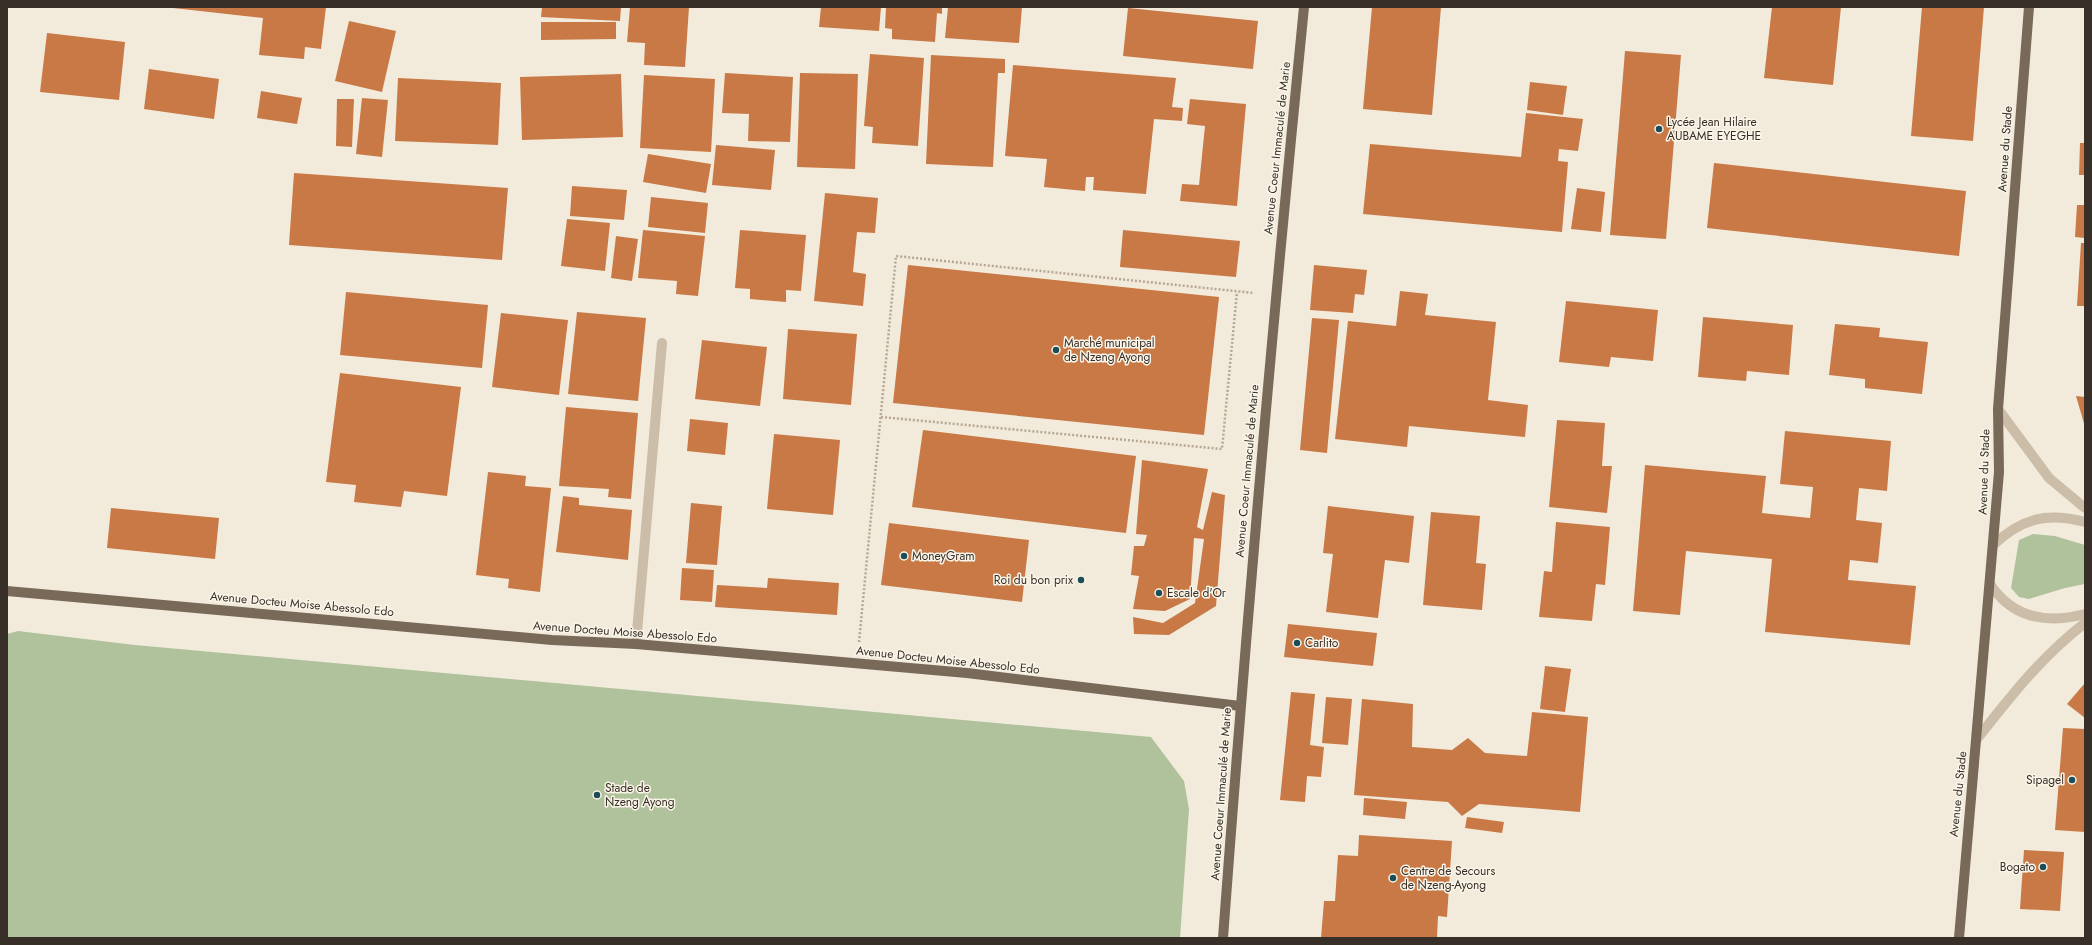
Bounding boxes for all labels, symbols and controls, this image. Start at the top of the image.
street label: Avenue Coeur Immaculé de Marie [1259,61,1295,235]
street label: Avenue du Stade [1993,105,2017,193]
place label: Lycée Jean Hilaire AUBAME EYEGHE [1667,113,1761,145]
marker: Lycée Jean Hilaire AUBAME EYEGHE [1654,124,1664,134]
place label: Marché municipal de Nzeng Ayong [1064,334,1155,366]
marker: Marché municipal de Nzeng Ayong [1051,345,1061,355]
street label: Avenue Coeur Immaculé de Marie [1230,384,1264,558]
street label: Avenue du Stade [1974,429,1994,515]
place label: MoneyGram [912,547,975,565]
marker: MoneyGram [899,551,909,561]
place label: Roi du bon prix [994,571,1074,589]
marker: Roi du bon prix [1076,575,1086,585]
place label: Escale d'Or [1167,584,1227,602]
street label: Avenue Docteu Moise Abessolo Edo [209,587,395,621]
marker: Escale d'Or [1154,588,1164,598]
street label: Avenue Docteu Moise Abessolo Edo [532,617,718,647]
place label: Carlito [1305,634,1339,652]
marker: Carlito [1292,638,1302,648]
street label: Avenue Docteu Moise Abessolo Edo [855,641,1041,679]
street label: Avenue Coeur Immaculé de Marie [1206,707,1236,881]
street label: Avenue du Stade [1945,750,1971,838]
place label: Sipagel [2026,771,2064,789]
marker: Sipagel [2067,775,2077,785]
place label: Stade de Nzeng Ayong [605,779,675,811]
marker: Stade de Nzeng Ayong [592,790,602,800]
place label: Bogato [2000,858,2035,876]
place label: Centre de Secours de Nzeng-Ayong [1401,862,1495,894]
marker: Bogato [2038,862,2048,872]
marker: Centre de Secours de Nzeng-Ayong [1388,873,1398,883]

